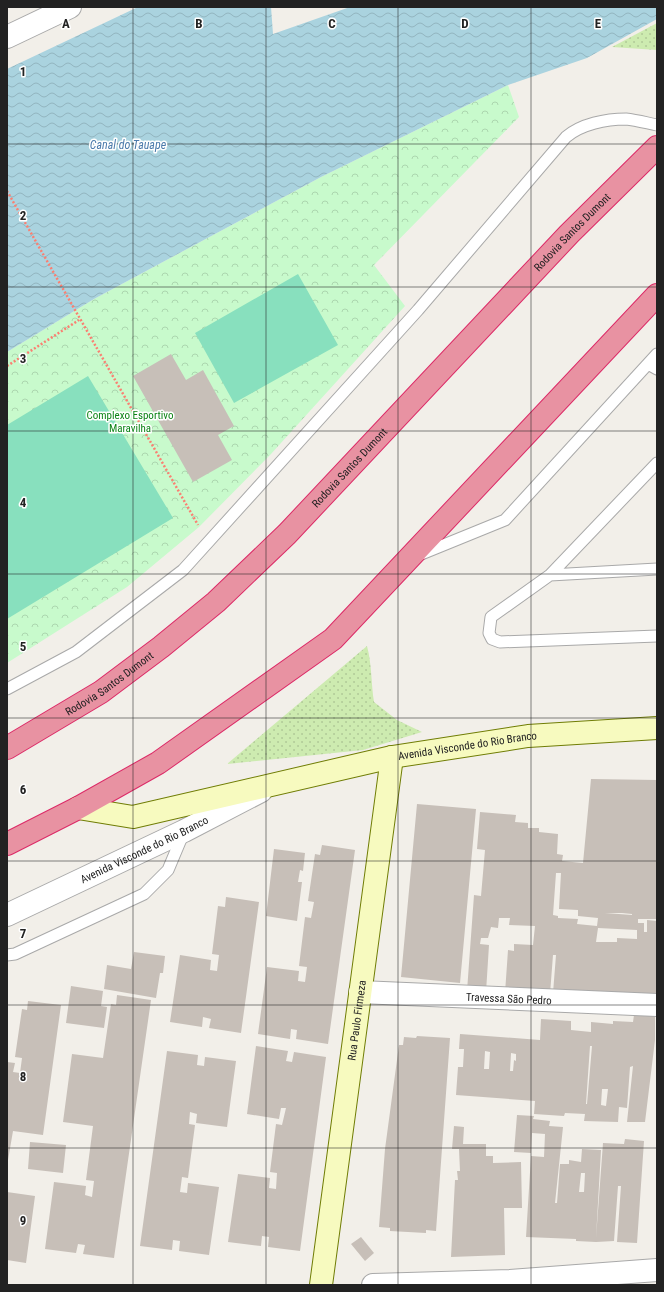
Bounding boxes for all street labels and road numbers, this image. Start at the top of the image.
street label: Rodovia Santos Dumont [531,190,613,274]
street label: Rodovia Santos Dumont [309,425,390,510]
street label: Rodovia Santos Dumont [63,649,156,718]
street label: Avenida Visconde do Rio Branco [397,729,538,762]
street label: Avenida Visconde do Rio Branco [78,813,211,886]
street label: Rua Paulo Firmeza [345,979,368,1061]
street label: Travessa São Pedro [466,990,552,1007]

